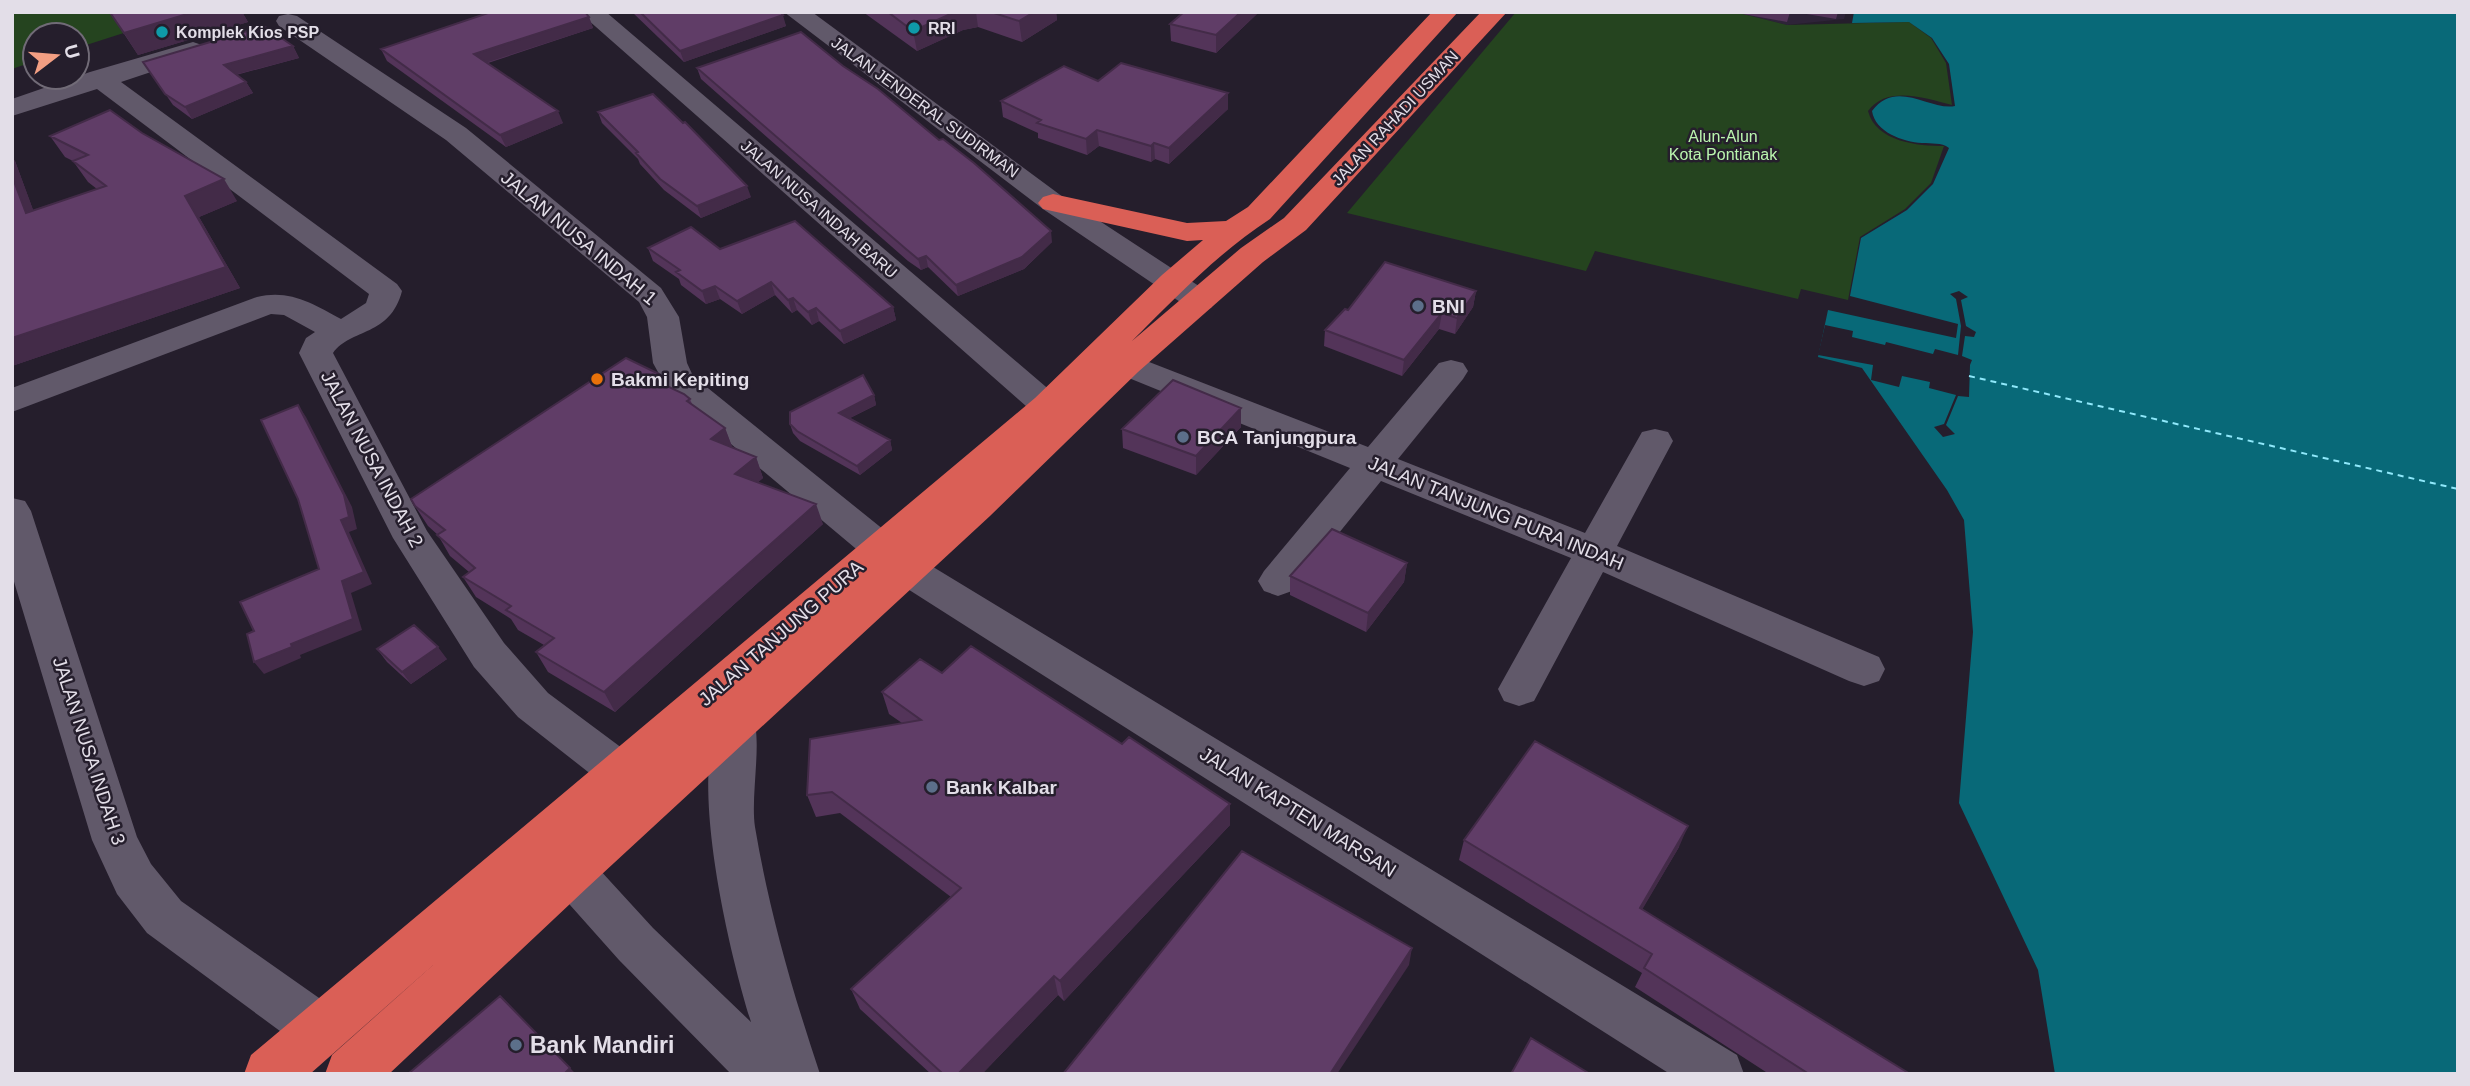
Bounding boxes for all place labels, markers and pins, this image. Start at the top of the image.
marker: RRI [906,20,922,36]
place label: RRI [928,20,956,37]
marker: Komplek Kios PSP [154,24,170,40]
place label: Komplek Kios PSP [176,24,319,41]
place label: BNI [1432,296,1465,317]
marker: BNI [1410,298,1426,314]
place label: Bakmi Kepiting [611,369,749,390]
marker: Bakmi Kepiting [589,371,605,387]
place label: BCA Tanjungpura [1197,427,1357,448]
marker: BCA Tanjungpura [1175,429,1191,445]
place label: Bank Kalbar [946,777,1057,798]
marker: Bank Kalbar [924,779,940,795]
place label: Bank Mandiri [530,1032,674,1058]
marker: Bank Mandiri [508,1037,524,1053]

